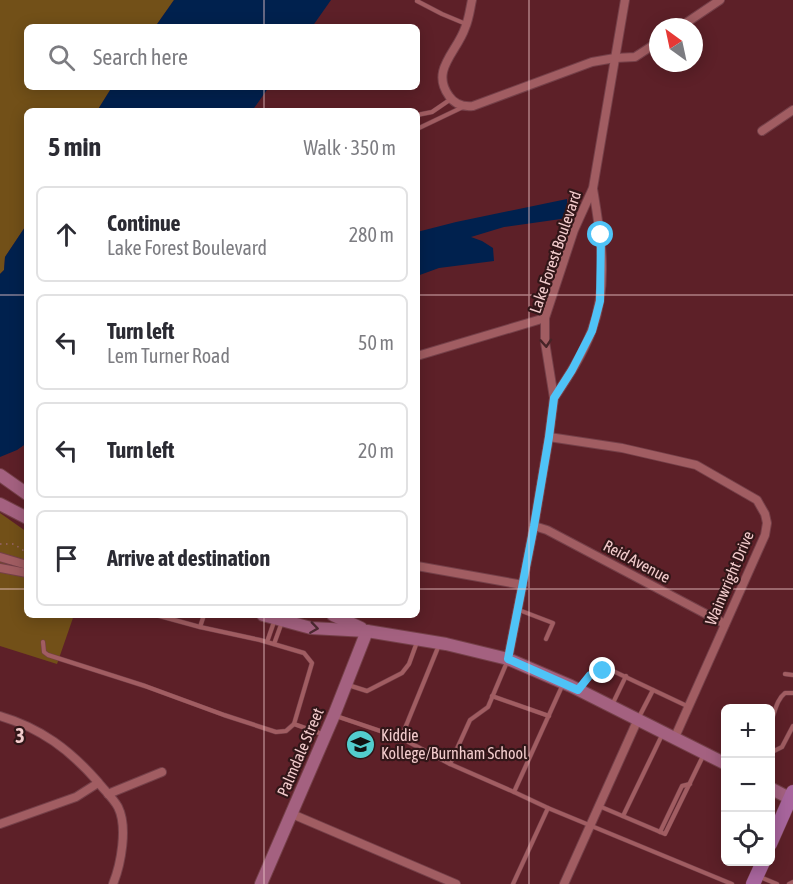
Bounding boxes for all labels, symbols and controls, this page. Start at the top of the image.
north arrow [649,18,703,72]
search box [24,24,420,90]
icon: search [45,41,78,74]
text: Search here [93,44,188,70]
text: 5 min [48,132,101,162]
text: Walk · 350 m [304,136,396,159]
street label: Lake Forest Boulevard [526,189,584,315]
text: Continue [107,210,181,236]
icon: ahead [50,218,83,251]
route start [587,221,613,247]
text: 280 m [349,223,394,246]
text: Lake Forest Boulevard [107,236,267,259]
text: Turn left [107,318,174,344]
icon: left [50,326,83,359]
text: 50 m [358,331,394,354]
one-way arrow [539,339,552,348]
text: Lem Turner Road [107,344,230,367]
icon: left [50,434,83,467]
text: Turn left [107,437,174,463]
text: 20 m [358,439,394,462]
street label: Wainwright Drive [701,528,758,628]
street label: Reid Avenue [601,536,673,586]
icon: arrive [50,542,83,575]
text: Arrive at destination [107,545,270,571]
one-way arrow [310,621,319,633]
route end [589,657,615,683]
map controls [721,704,775,866]
button: + [721,704,775,758]
street label: Palmdale Street [273,705,327,799]
text: 3 [15,724,25,747]
place label: Kiddie Kollege/Burnham School [381,726,528,763]
school or university icon: Kiddie Kollege/Burnham School [344,728,376,760]
button: − [721,758,775,812]
button: locate [721,812,775,866]

